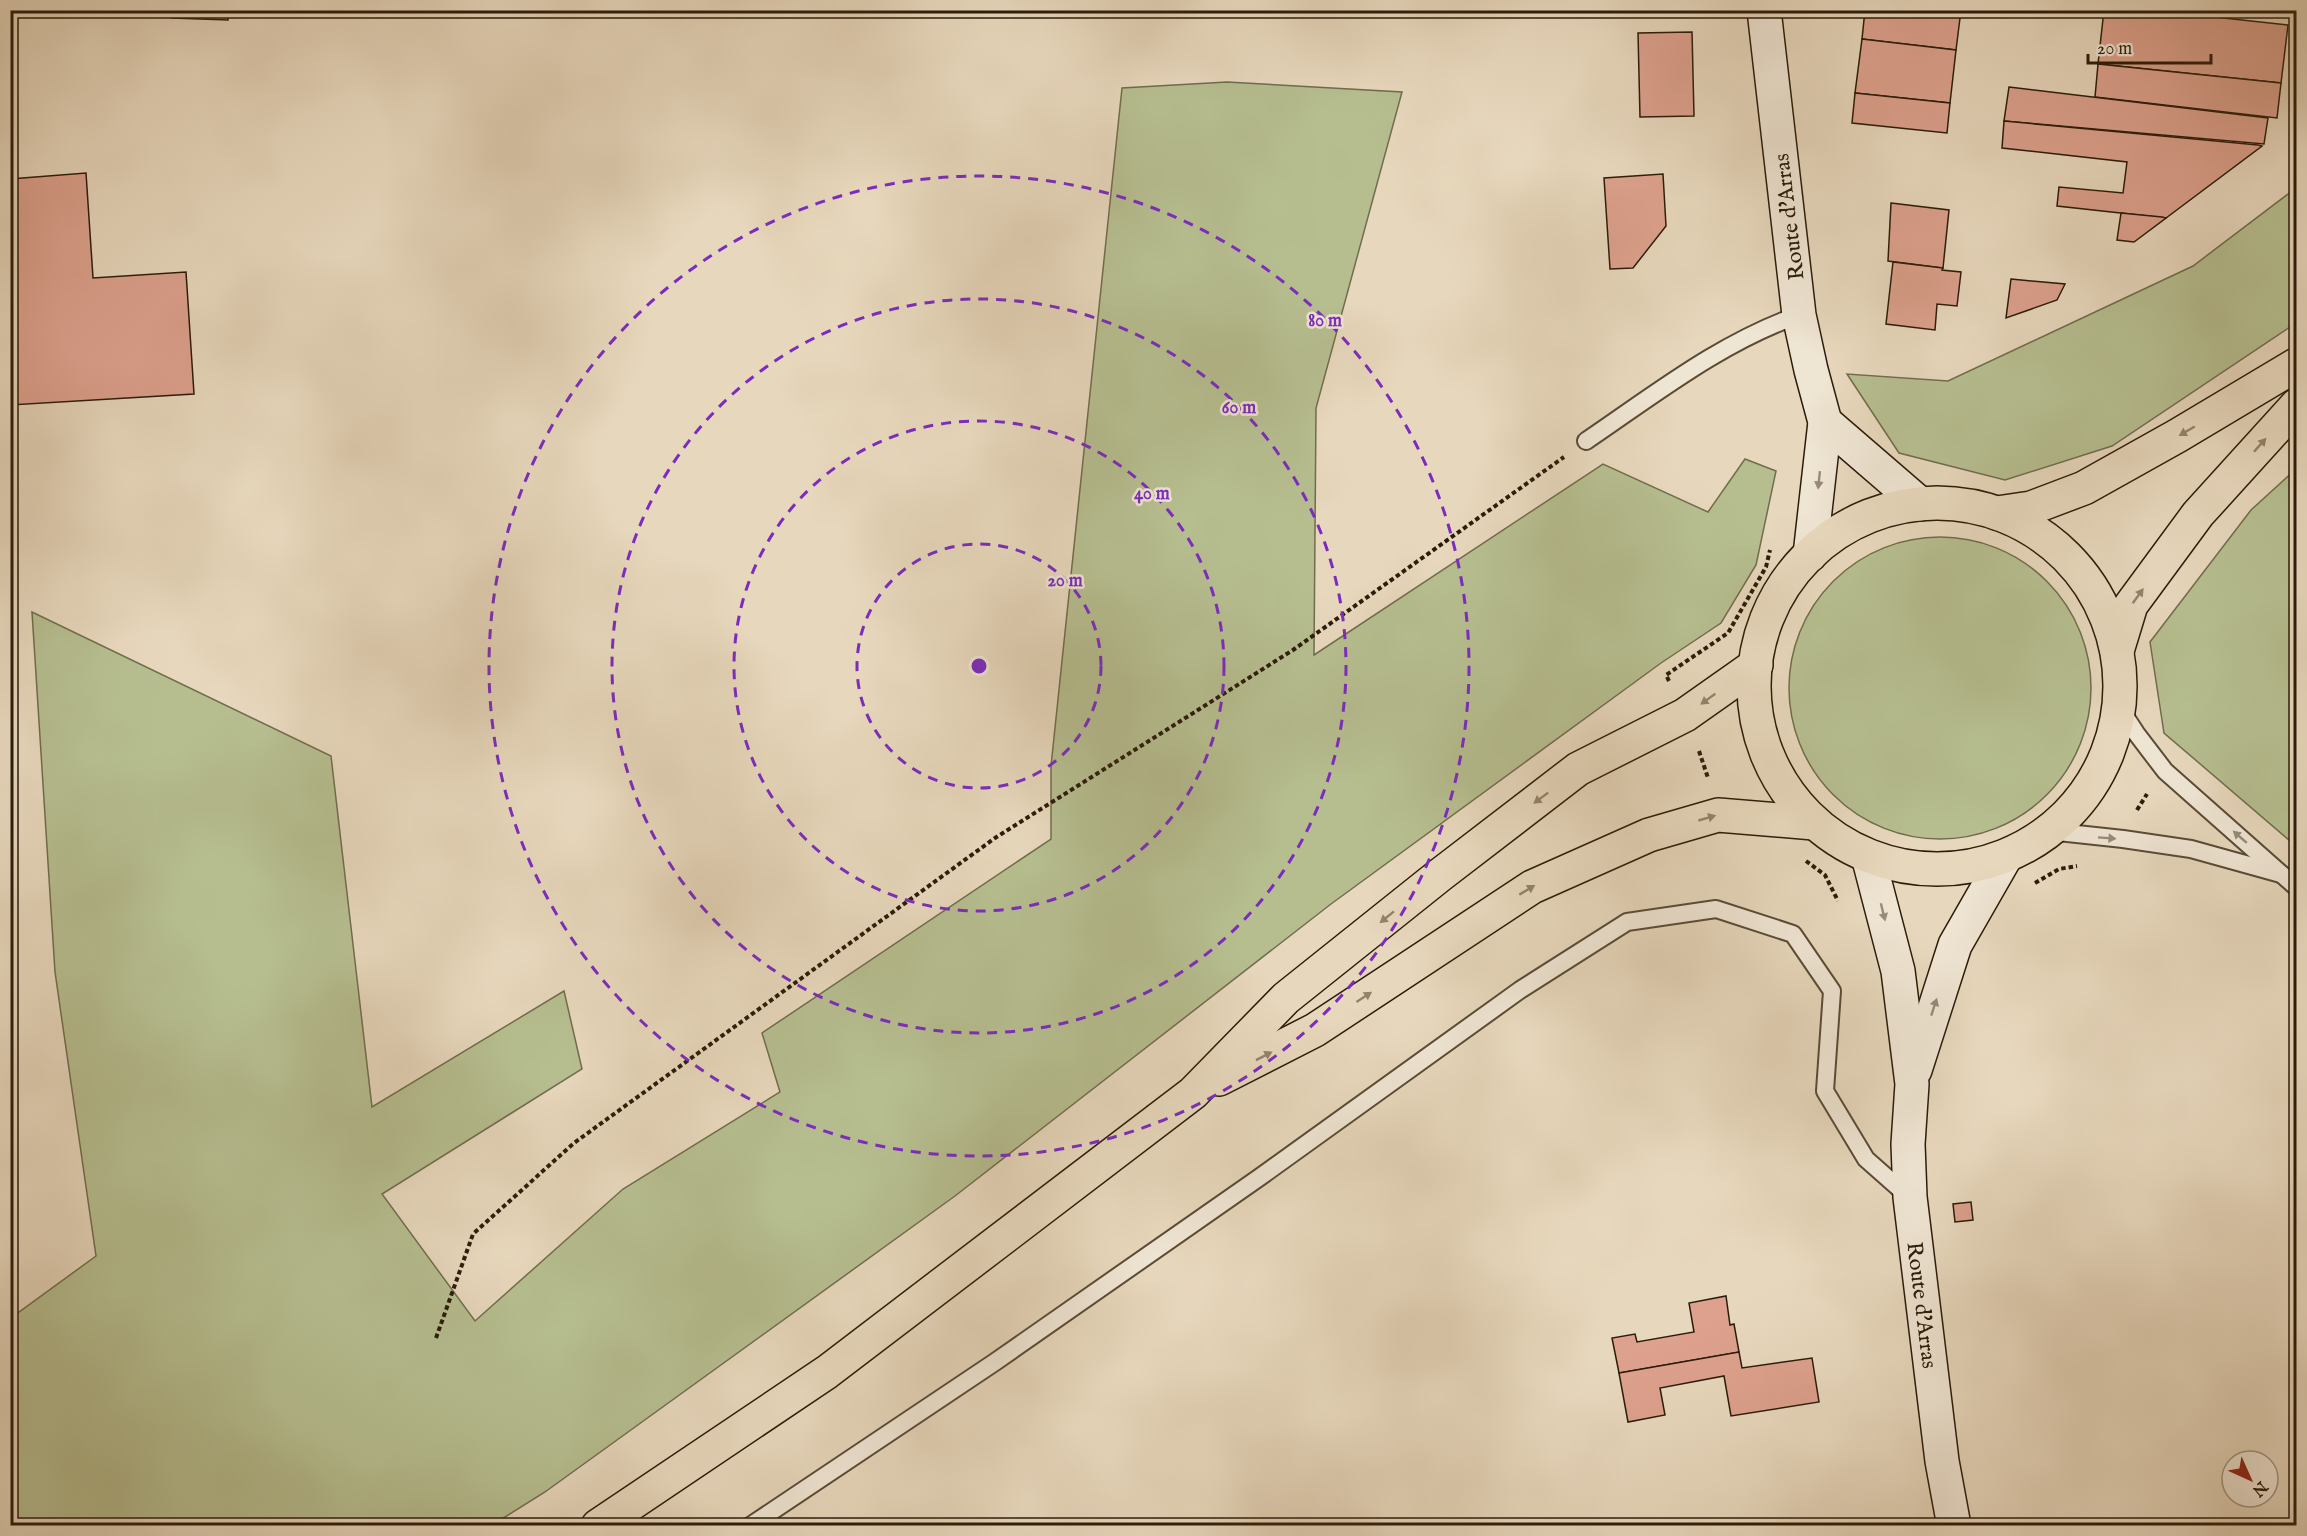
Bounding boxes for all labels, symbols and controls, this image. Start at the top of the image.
scale bar [2088,27,2211,65]
text: 20 m [2097,38,2132,61]
street label: Route d'Arras [1768,152,1812,282]
text: 80 m [1308,310,1342,333]
text: 60 m [1222,397,1256,420]
one-way arrow [2178,426,2195,436]
one-way arrow [2253,438,2267,453]
one-way arrow [1814,471,1823,490]
text: 40 m [1134,483,1170,506]
text: 20 m [1047,570,1083,593]
one-way arrow [2131,589,2143,604]
centre of rings [969,656,989,676]
one-way arrow [1700,693,1716,705]
one-way arrow [1533,791,1548,803]
one-way arrow [1698,813,1716,822]
one-way arrow [2232,830,2248,843]
one-way arrow [2098,833,2117,843]
one-way arrow [1519,885,1535,896]
one-way arrow [1878,903,1888,922]
one-way arrow [1379,910,1394,923]
one-way arrow [1356,992,1372,1003]
one-way arrow [1930,998,1939,1016]
one-way arrow [1255,1052,1273,1062]
street label: Route d'Arras [1899,1240,1943,1370]
north arrow [2220,1449,2280,1509]
text: N [2247,1476,2272,1500]

